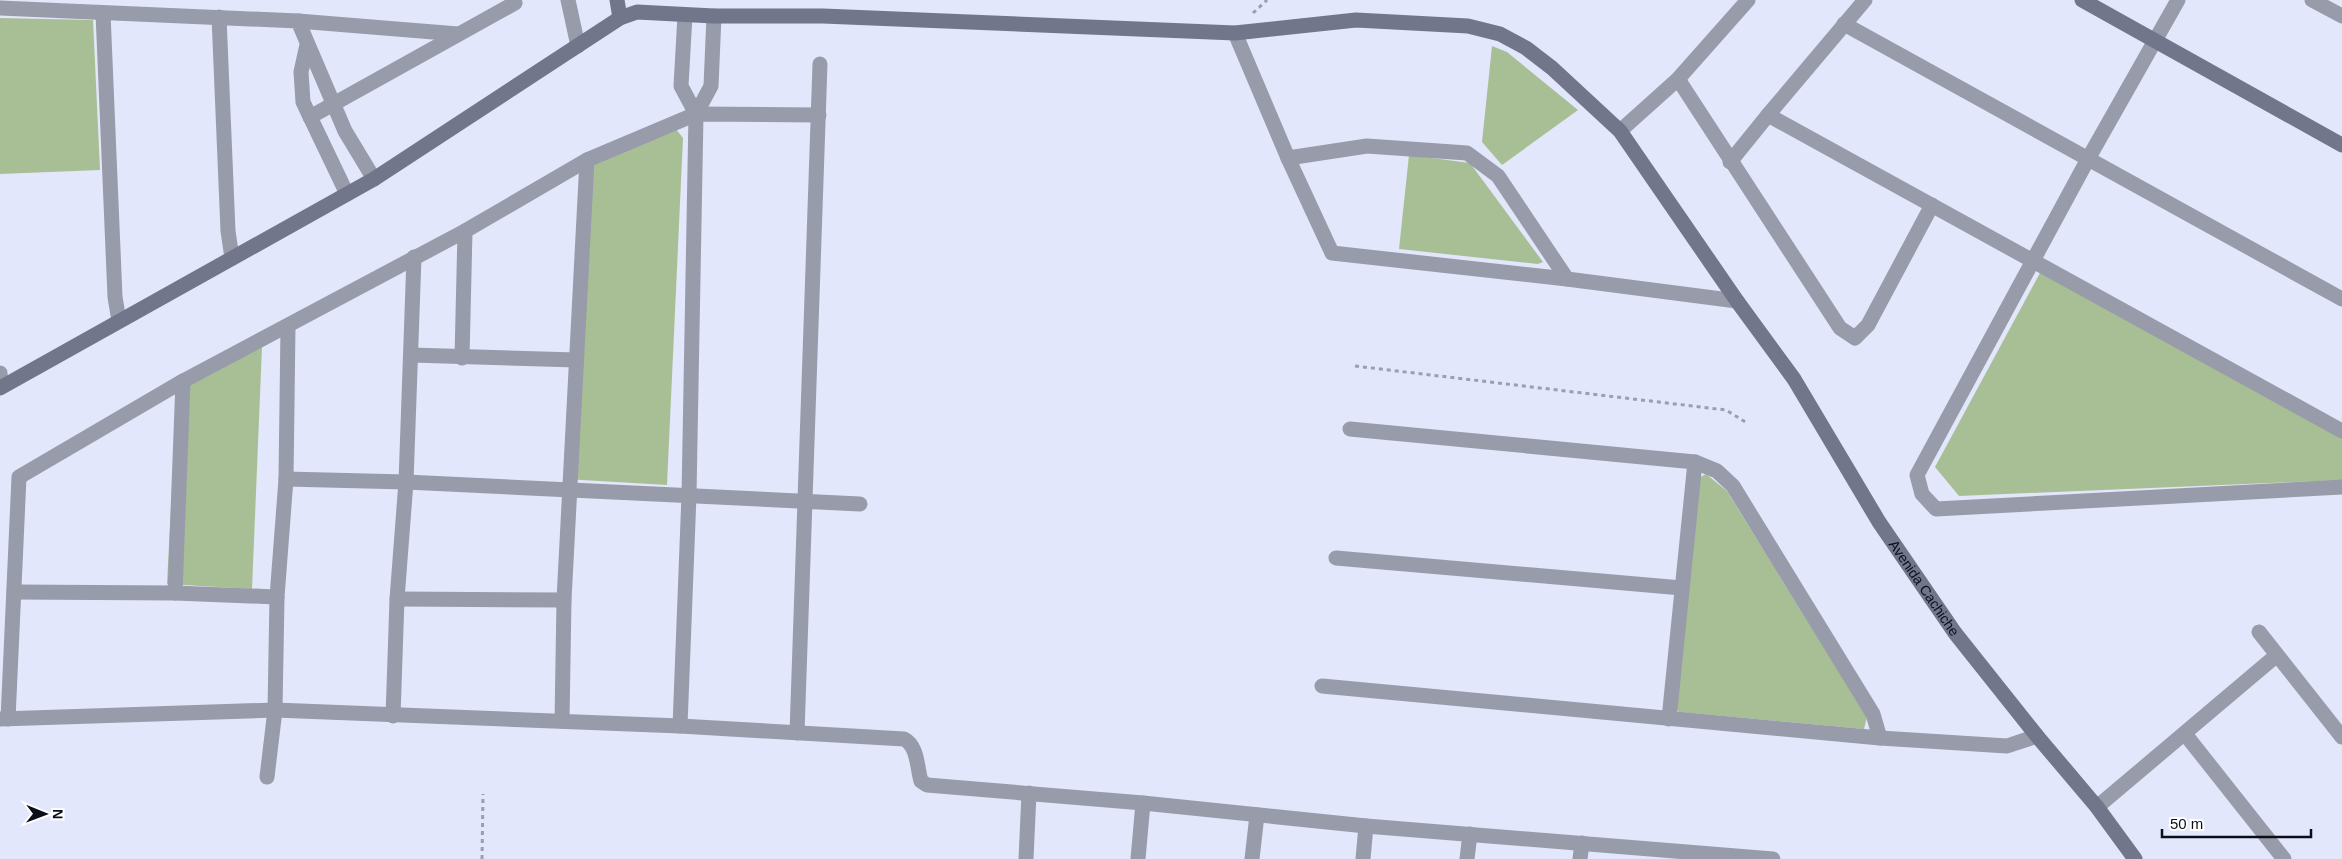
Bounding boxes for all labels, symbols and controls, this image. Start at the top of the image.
street label: Avenida Cachiche [1886,537,1963,639]
north arrow [20,789,70,839]
scale bar [2162,806,2311,838]
text: N [50,809,66,819]
text: 50 m [2170,815,2203,832]

